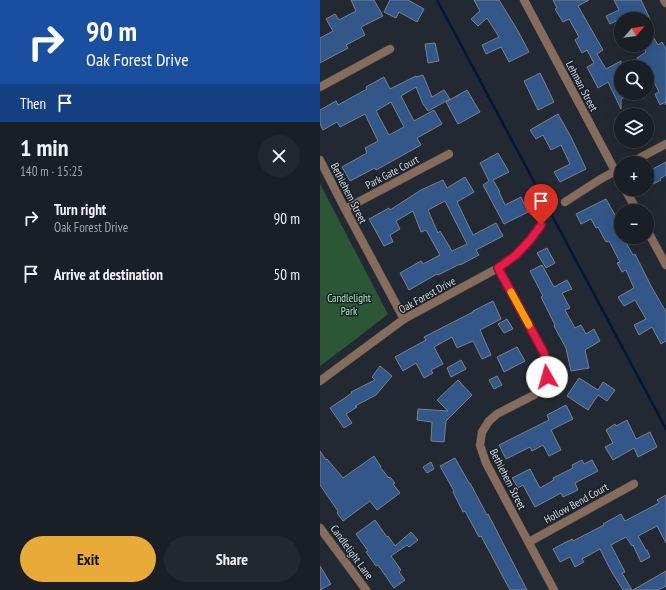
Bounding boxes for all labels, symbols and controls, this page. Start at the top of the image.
text: 90 m [86,12,137,49]
north arrow [614,12,654,52]
map controls [614,12,654,244]
icon: right [20,16,72,68]
text: Oak Forest Drive [86,48,189,71]
street label: Lehman Street [563,58,601,114]
button: search [614,60,654,100]
icon: arrive [54,92,76,114]
text: Then [20,94,46,113]
button: layers [614,108,654,148]
text: 1 min [20,132,68,163]
button: close [258,135,300,177]
street label: Park Gate Court [363,152,421,192]
button: + [614,156,654,196]
street label: Bethlehem Street [328,160,370,226]
text: 140 m · 15:25 [20,163,83,180]
pin [524,184,558,225]
icon: arrive [530,190,552,212]
text: Turn right [54,200,106,219]
button: − [614,204,654,244]
icon: right [20,207,42,229]
text: 90 m [274,209,300,228]
text: Oak Forest Drive [54,219,128,236]
icon: arrive [20,263,42,285]
text: Arrive at destination [54,265,163,284]
text: 50 m [274,265,300,284]
street label: Oak Forest Drive [396,273,458,316]
park label: Candlelight Park [327,291,371,318]
position arrow [526,356,568,398]
street label: Bethlehem Street [487,446,529,512]
street label: Hollow Bend Court [541,480,611,526]
street label: Candlelight Lane [328,522,377,582]
button: Exit [20,536,156,582]
button: Share [164,536,300,582]

